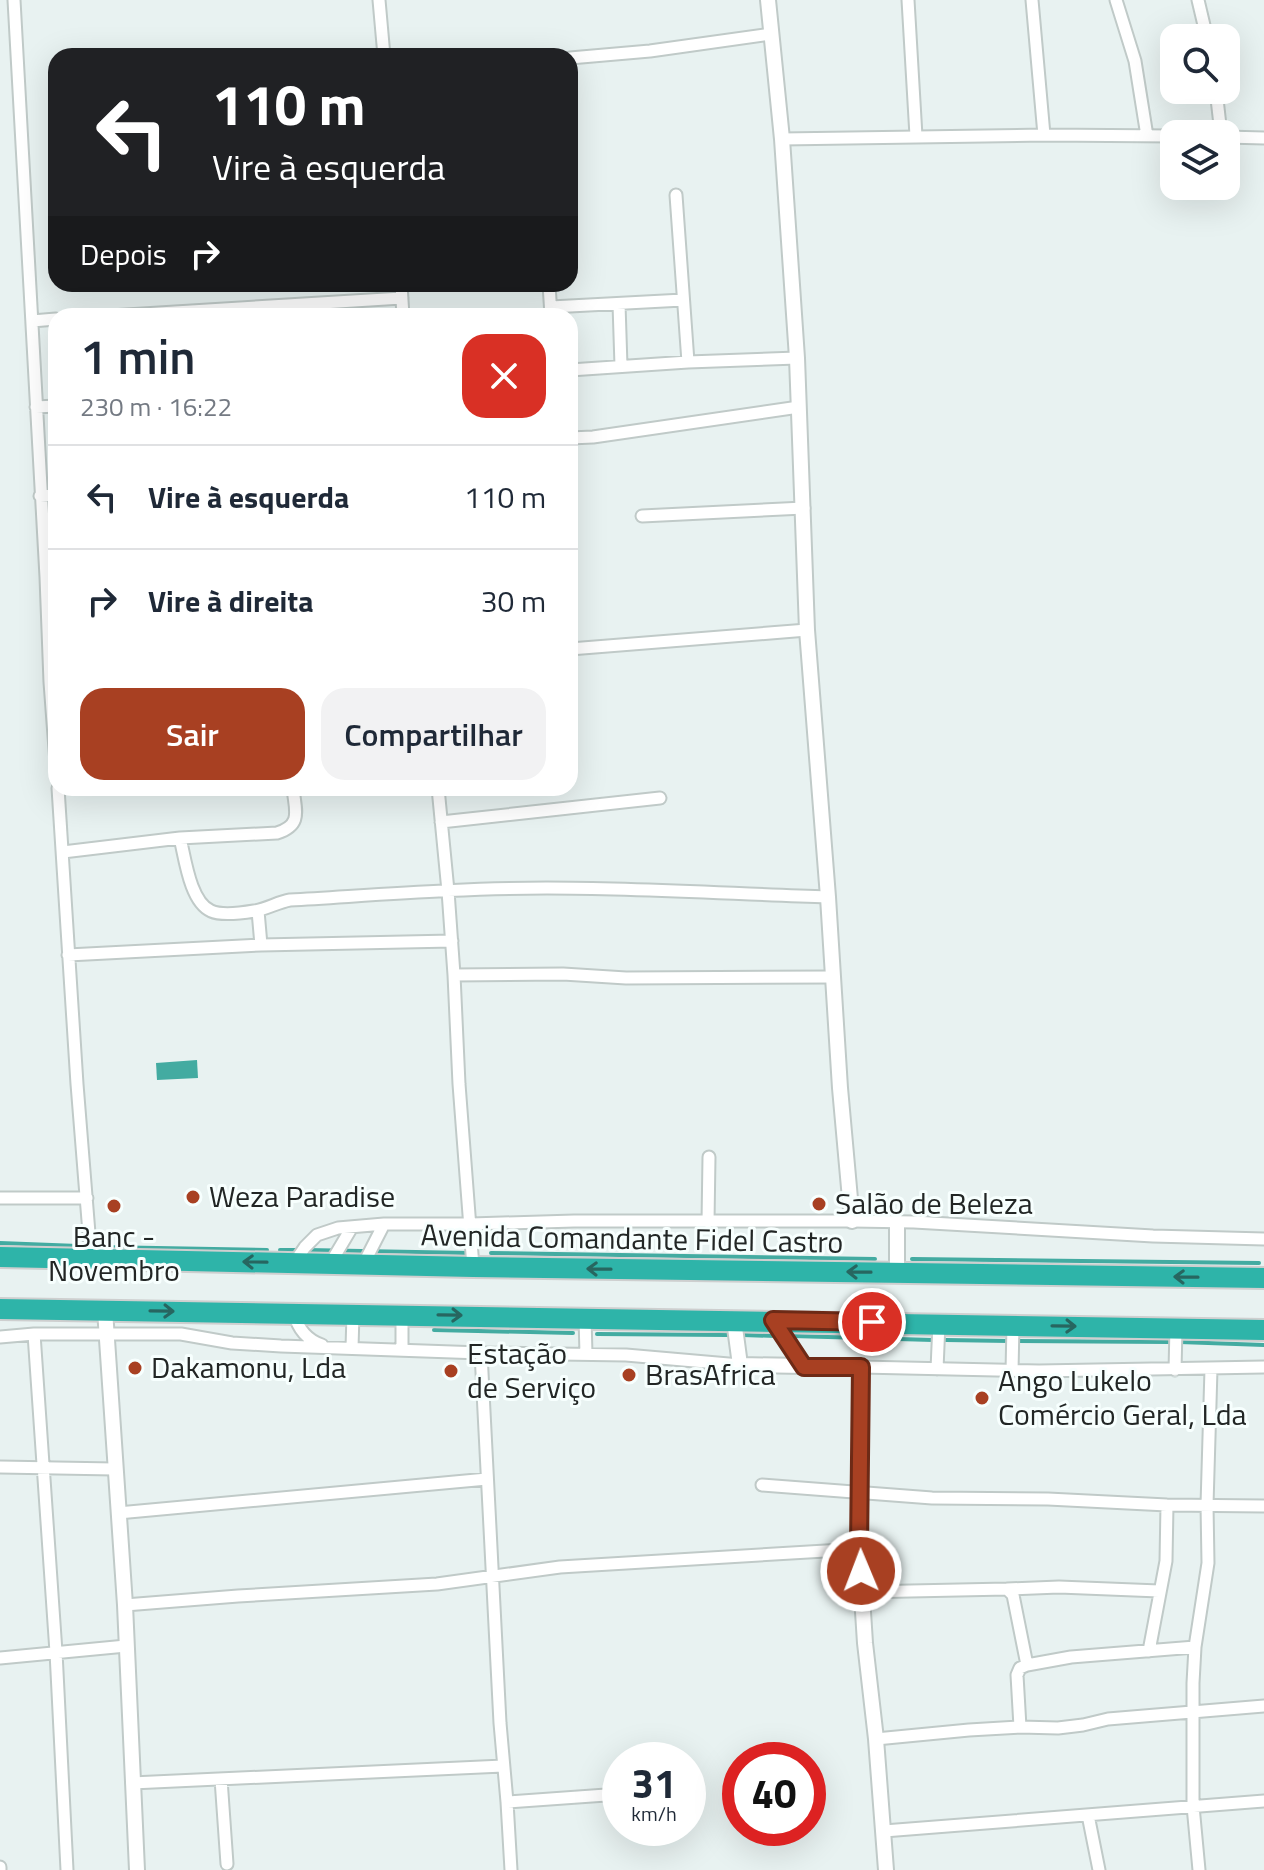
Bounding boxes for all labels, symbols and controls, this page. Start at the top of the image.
map controls [1160,24,1240,200]
button: search [1160,24,1240,104]
text: 110 m [212,62,365,147]
icon: left [80,80,184,184]
button: layers [1160,120,1240,200]
text: Vire à esquerda [212,139,445,194]
text: Depois [80,231,167,277]
icon: right [183,232,227,276]
text: 1 min [80,320,195,393]
button: close [462,334,546,418]
text: 230 m · 16:22 [80,387,232,426]
text: Vire à esquerda [148,474,349,520]
text: 110 m [464,474,546,520]
icon: left [80,475,124,519]
text: Vire à direita [148,578,313,624]
text: 30 m [481,578,546,624]
icon: right [80,579,124,623]
button: Sair [80,688,305,780]
button: Compartilhar [321,688,546,780]
place label: Weza Paradise [209,1173,395,1219]
place label: Salão de Beleza [835,1180,1033,1226]
marker: Weza Paradise [184,1188,202,1206]
marker: Salão de Beleza [810,1195,828,1213]
marker: Banc - Novembro [105,1197,123,1215]
street label: Avenida Comandante Fidel Castro [420,1211,844,1265]
place label: Banc - Novembro [48,1213,180,1293]
one-way arrow [242,1255,269,1270]
one-way arrow [586,1261,613,1277]
one-way arrow [846,1265,873,1280]
one-way arrow [1173,1269,1200,1285]
pin [838,1288,906,1356]
icon: arrive [850,1300,894,1344]
one-way arrow [148,1303,175,1318]
one-way arrow [436,1308,463,1323]
one-way arrow [1050,1318,1077,1334]
place label: Estação de Serviço [467,1330,596,1410]
place label: Dakamonu, Lda [151,1344,346,1390]
place label: BrasAfrica [645,1351,776,1397]
place label: Ango Lukelo Comércio Geral, Lda [998,1357,1247,1437]
marker: Dakamonu, Lda [126,1359,144,1377]
marker: Estação de Serviço [442,1362,460,1380]
marker: BrasAfrica [620,1366,638,1384]
marker: Ango Lukelo Comércio Geral, Lda [973,1389,991,1407]
position arrow [819,1529,903,1613]
speed limit sign: 40 [722,1742,826,1846]
text: 31 [632,1753,676,1814]
text: km/h [631,1798,677,1829]

